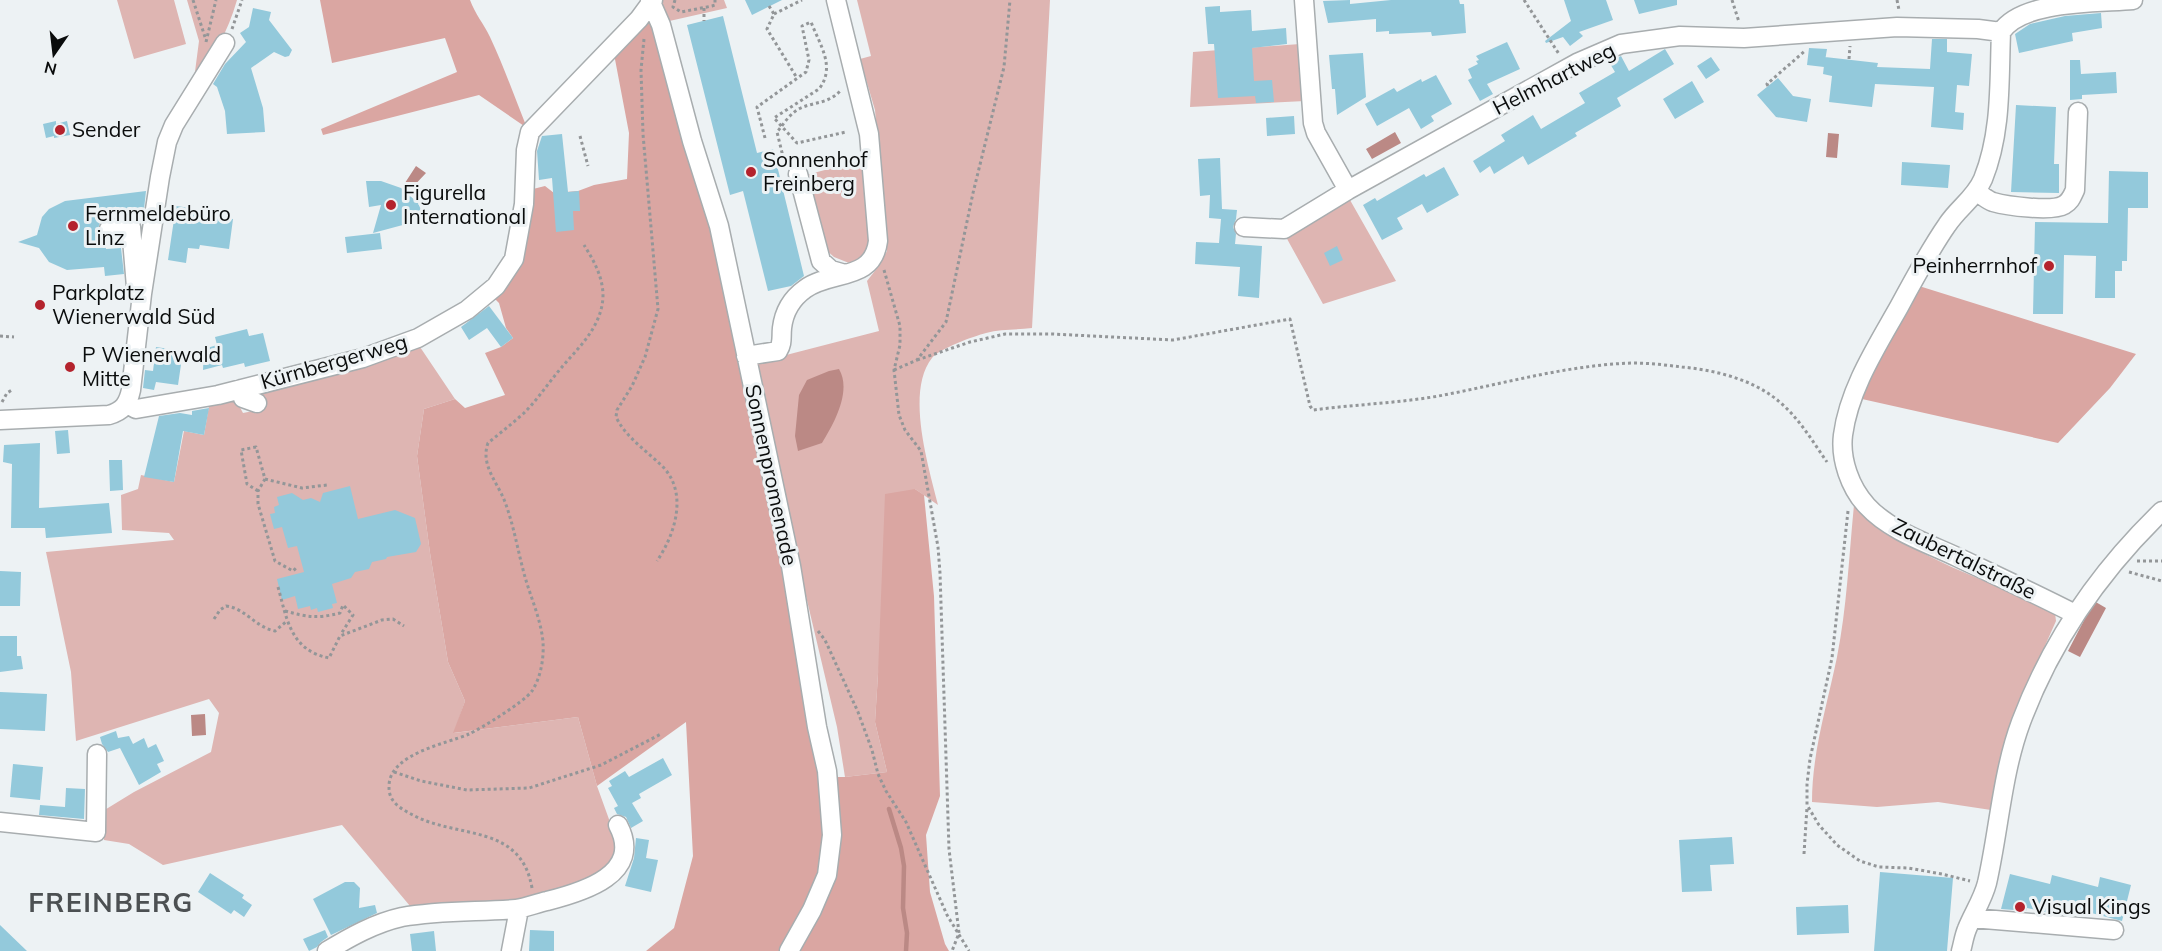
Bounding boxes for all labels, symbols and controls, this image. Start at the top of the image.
north arrow [24,24,84,84]
street label: Helmhartweg [1488,36,1619,120]
text: N [42,57,59,80]
place label: Sender [72,116,141,142]
marker: Sender [53,123,67,137]
place label: Sonnenhof Freinberg [763,146,869,196]
marker: Sonnenhof Freinberg [744,165,758,179]
place label: Figurella International [403,179,526,229]
marker: Figurella International [384,198,398,212]
place label: Fernmeldebüro Linz [85,200,231,250]
marker: Fernmeldebüro Linz [66,219,80,233]
place label: Peinherrnhof [1912,252,2038,278]
marker: Peinherrnhof [2042,259,2056,273]
place label: Parkplatz Wienerwald Süd [52,279,215,329]
marker: Parkplatz Wienerwald Süd [33,298,47,312]
street label: Kürnbergerweg [257,328,410,394]
place label: P Wienerwald Mitte [82,341,221,391]
marker: P Wienerwald Mitte [63,360,77,374]
street label: Sonnenpromenade [740,382,804,568]
street label: Zaubertalstraße [1888,512,2041,604]
district label: FREINBERG [28,885,194,919]
place label: Visual Kings [2032,893,2151,919]
marker: Visual Kings [2013,900,2027,914]

